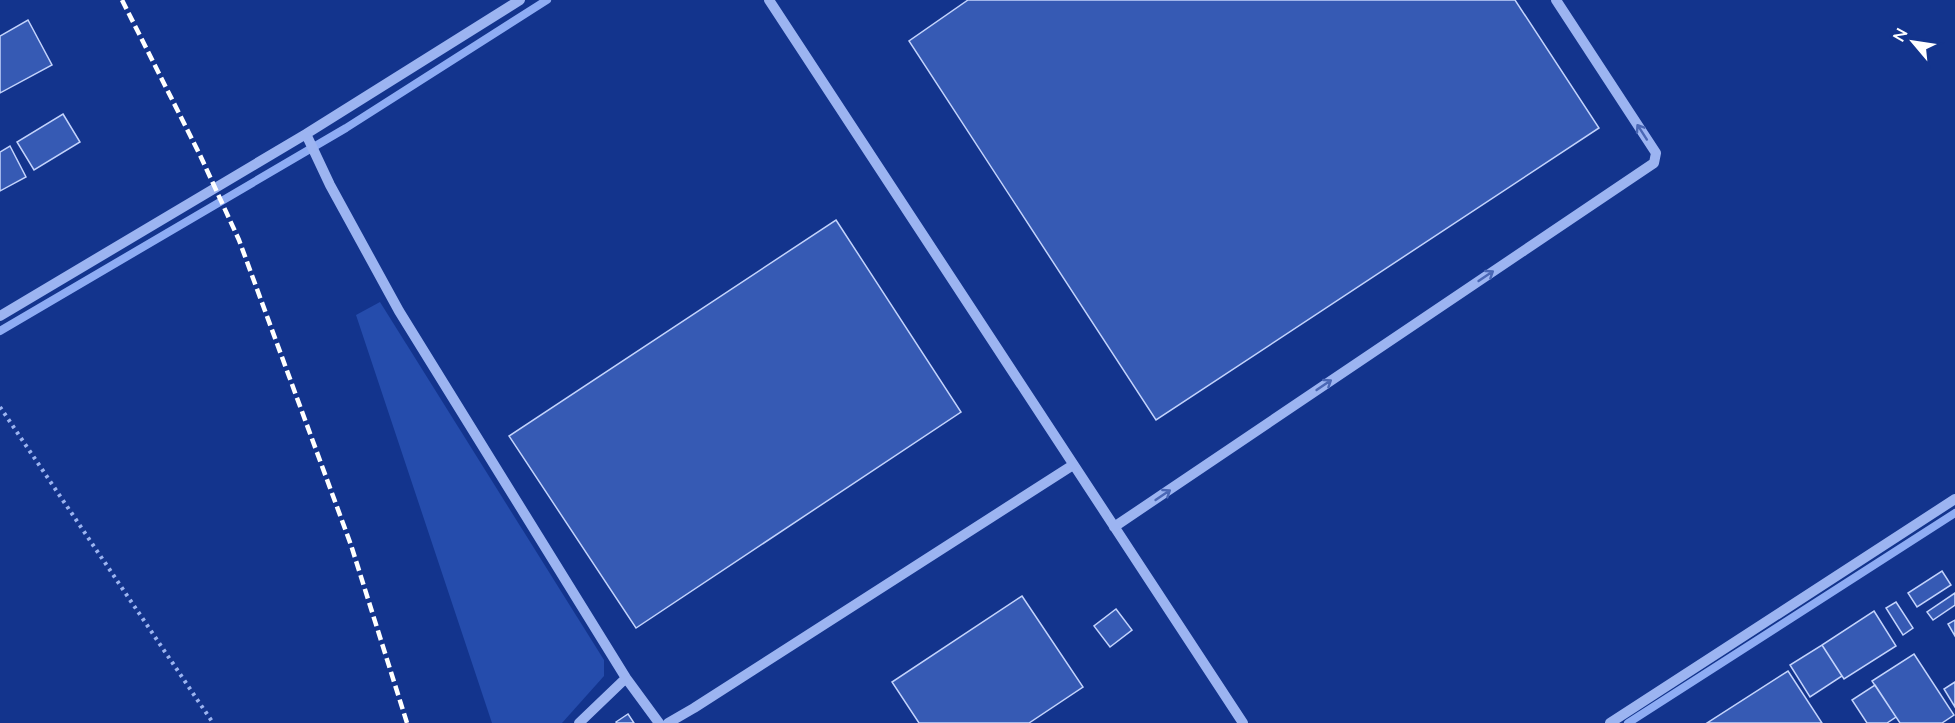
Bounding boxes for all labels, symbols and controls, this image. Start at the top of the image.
north arrow [1883,12,1943,72]
text: N [1888,24,1911,44]
one-way arrow [1636,124,1649,141]
one-way arrow [1477,270,1494,282]
one-way arrow [1316,379,1333,392]
one-way arrow [1154,488,1171,500]

